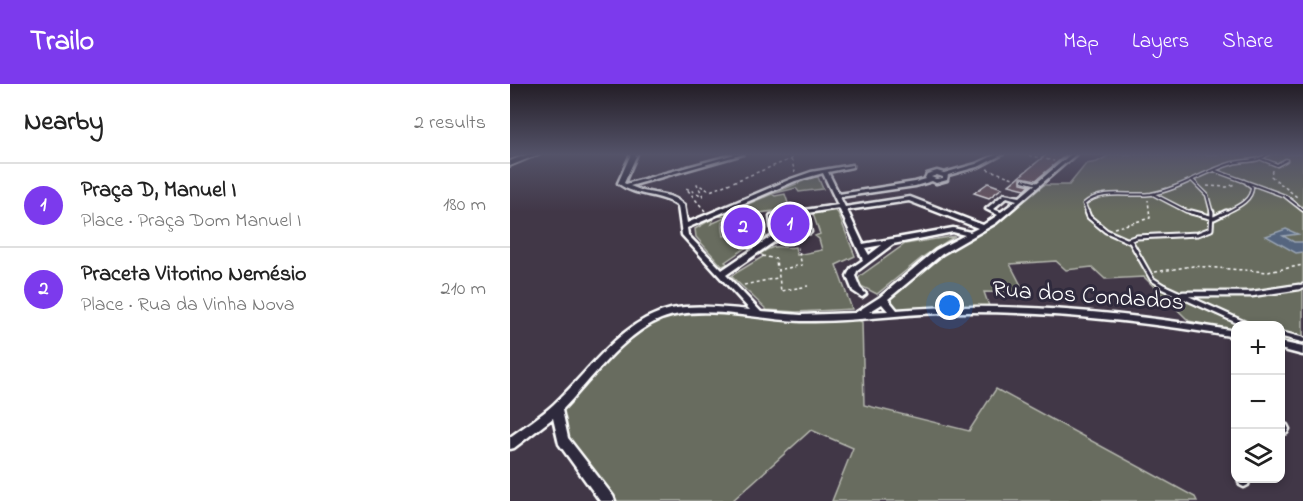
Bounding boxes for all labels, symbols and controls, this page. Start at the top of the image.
text: Trailo [30,22,94,63]
text: Map [1063,27,1099,57]
text: Layers [1132,27,1189,57]
text: Share [1222,27,1273,57]
text: Nearby [24,104,103,142]
text: 2 results [414,109,486,138]
text: Praça D, Manuel I [81,175,237,207]
text: 1 [40,191,47,220]
text: 180 m [443,191,486,220]
pin: 1 [770,202,810,246]
pin: 2 [724,204,762,250]
text: Place · Praça Dom Manuel I [81,207,302,236]
text: Praceta Vitorino Nemésio [81,259,307,291]
street label: Rua dos Condados [991,273,1185,321]
text: 2 [39,275,48,304]
text: 210 m [441,275,486,304]
text: Place · Rua da Vinha Nova [81,291,295,320]
your location [935,291,964,320]
map controls [1231,321,1285,483]
button: + [1231,321,1285,375]
button: − [1231,375,1285,429]
button: layers [1231,429,1285,483]

